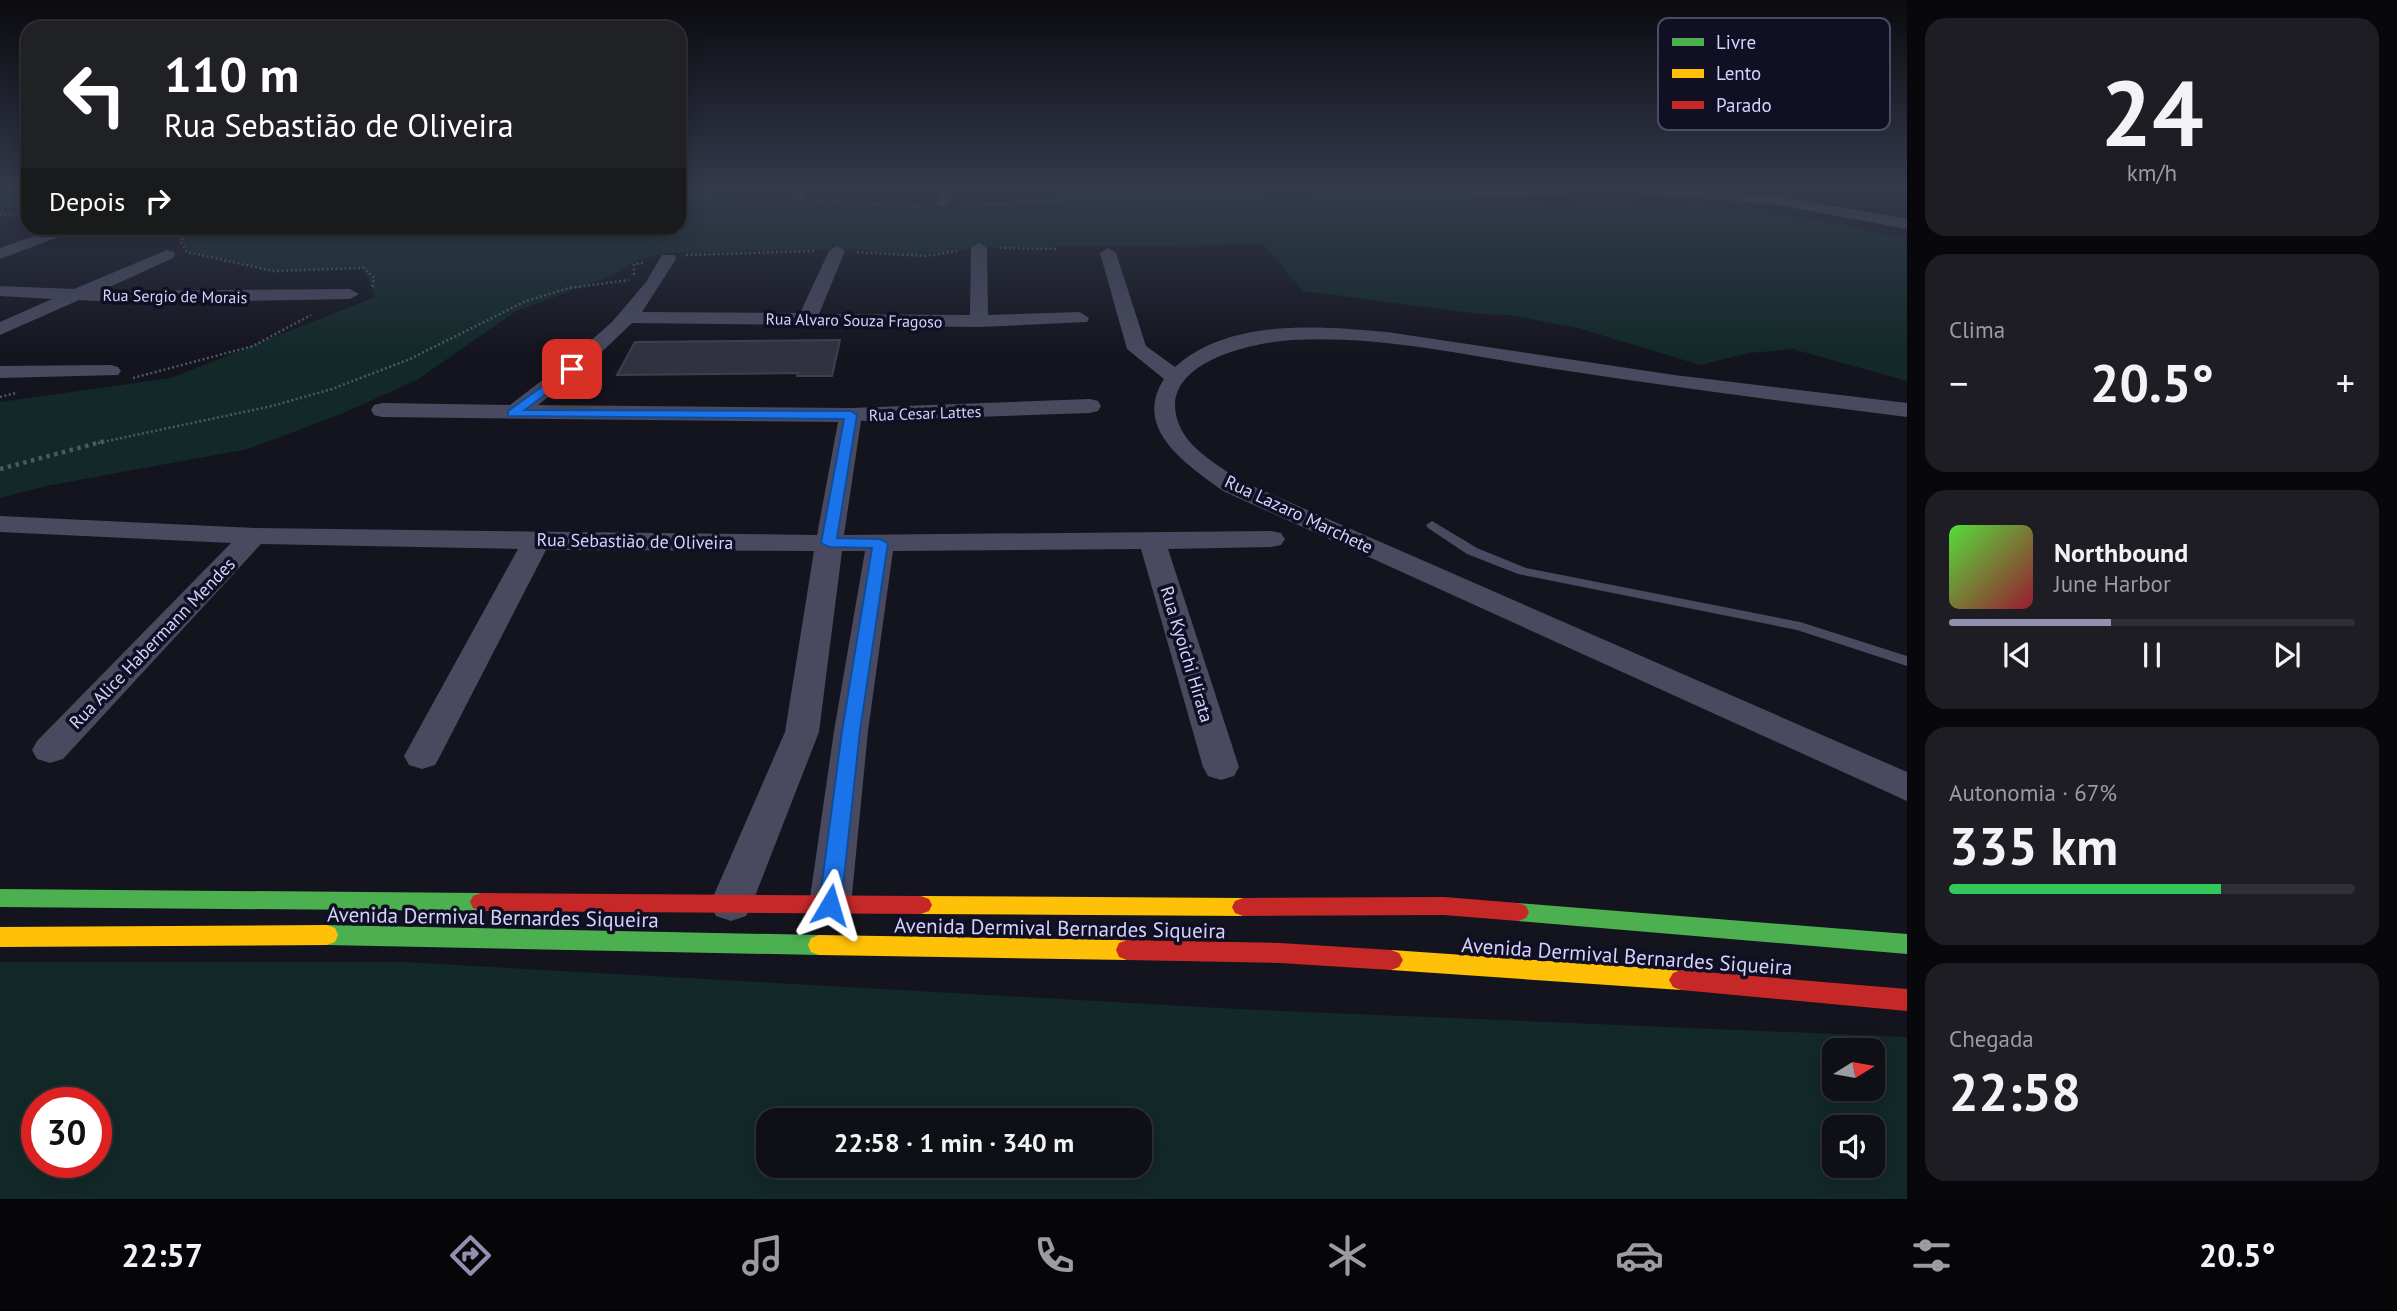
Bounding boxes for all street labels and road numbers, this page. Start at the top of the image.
street label: Rua Sergio de Morais [103,285,248,307]
street label: Rua Alvaro Souza Fragoso [765,308,943,332]
street label: Rua Cesar Lattes [868,401,982,425]
street label: Rua Lazaro Marchete [1221,470,1377,558]
street label: Rua Sebastião de Oliveira [536,528,734,554]
street label: Rua Alice Habermann Mendes [64,553,240,733]
street label: Rua Kyoichi Hirata [1155,583,1219,725]
street label: Avenida Dermival Bernardes Siqueira [327,901,659,933]
street label: Avenida Dermival Bernardes Siqueira [894,912,1226,944]
street label: Avenida Dermival Bernardes Siqueira [1461,931,1793,981]

